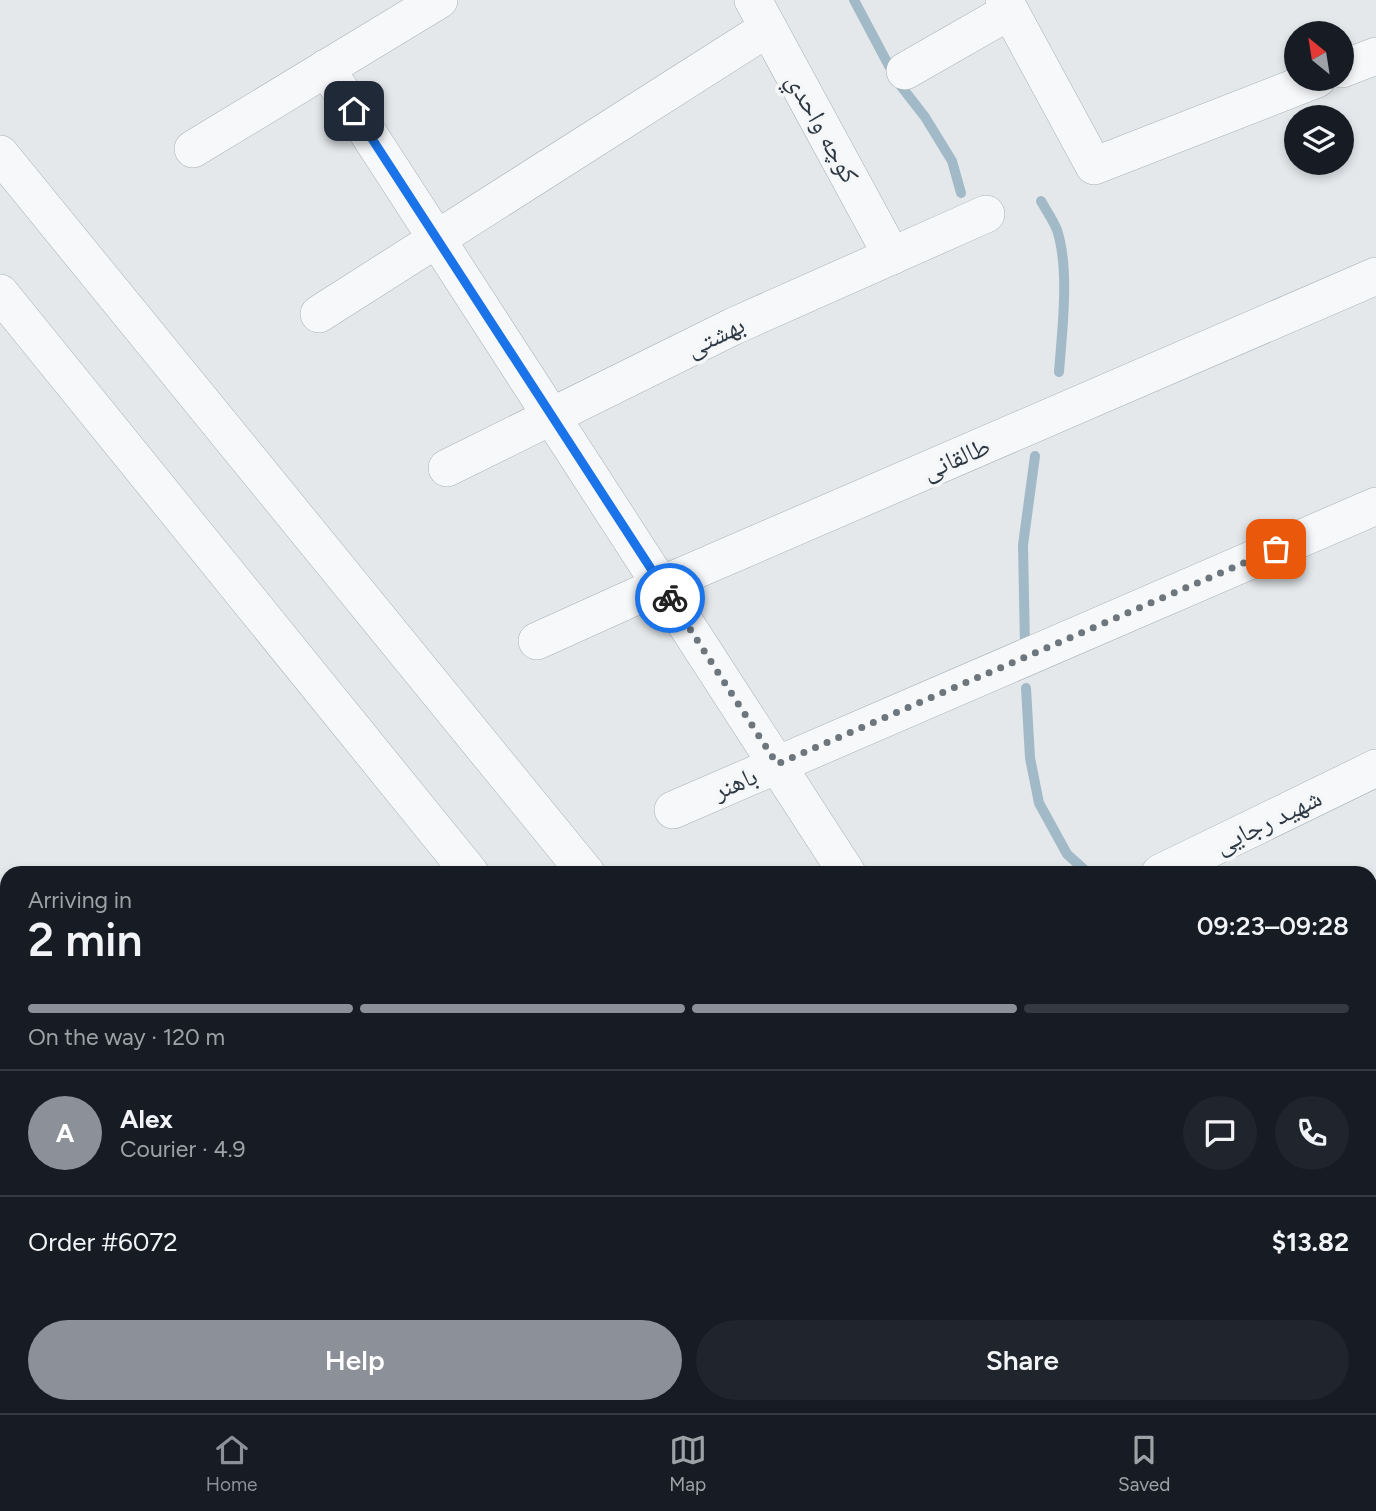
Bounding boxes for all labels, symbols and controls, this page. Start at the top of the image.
north arrow [1284,21,1354,91]
map controls [1284,21,1354,175]
street label: كوچه واحدي [776,67,866,191]
pin [324,81,384,141]
icon: home [335,92,373,130]
button: layers [1284,105,1354,175]
street label: بهشتی [680,308,750,364]
street label: طالقانی [917,429,995,487]
pin [1246,519,1306,579]
icon: bag [1257,530,1295,568]
courier [635,563,705,633]
icon: bike [651,579,689,617]
street label: باهنر [707,759,762,807]
street label: شهید رجایی [1209,781,1327,861]
text: Arriving in [28,886,132,914]
text: 09:23–09:28 [1197,910,1349,942]
text: 2 min [28,912,143,968]
text: On the way · 120 m [28,1023,225,1051]
button: chat [1183,1096,1257,1170]
button: phone [1275,1096,1349,1170]
text: Alex [120,1103,173,1135]
text: A [56,1117,74,1149]
text: Courier · 4.9 [120,1135,246,1163]
text: Order #6072 [28,1226,178,1258]
text: $13.82 [1272,1226,1349,1258]
button: Help [28,1320,682,1400]
button: Share [696,1320,1349,1400]
tab: Home [206,1431,257,1496]
tab: Map [669,1431,707,1496]
tab: Saved [1118,1431,1170,1496]

